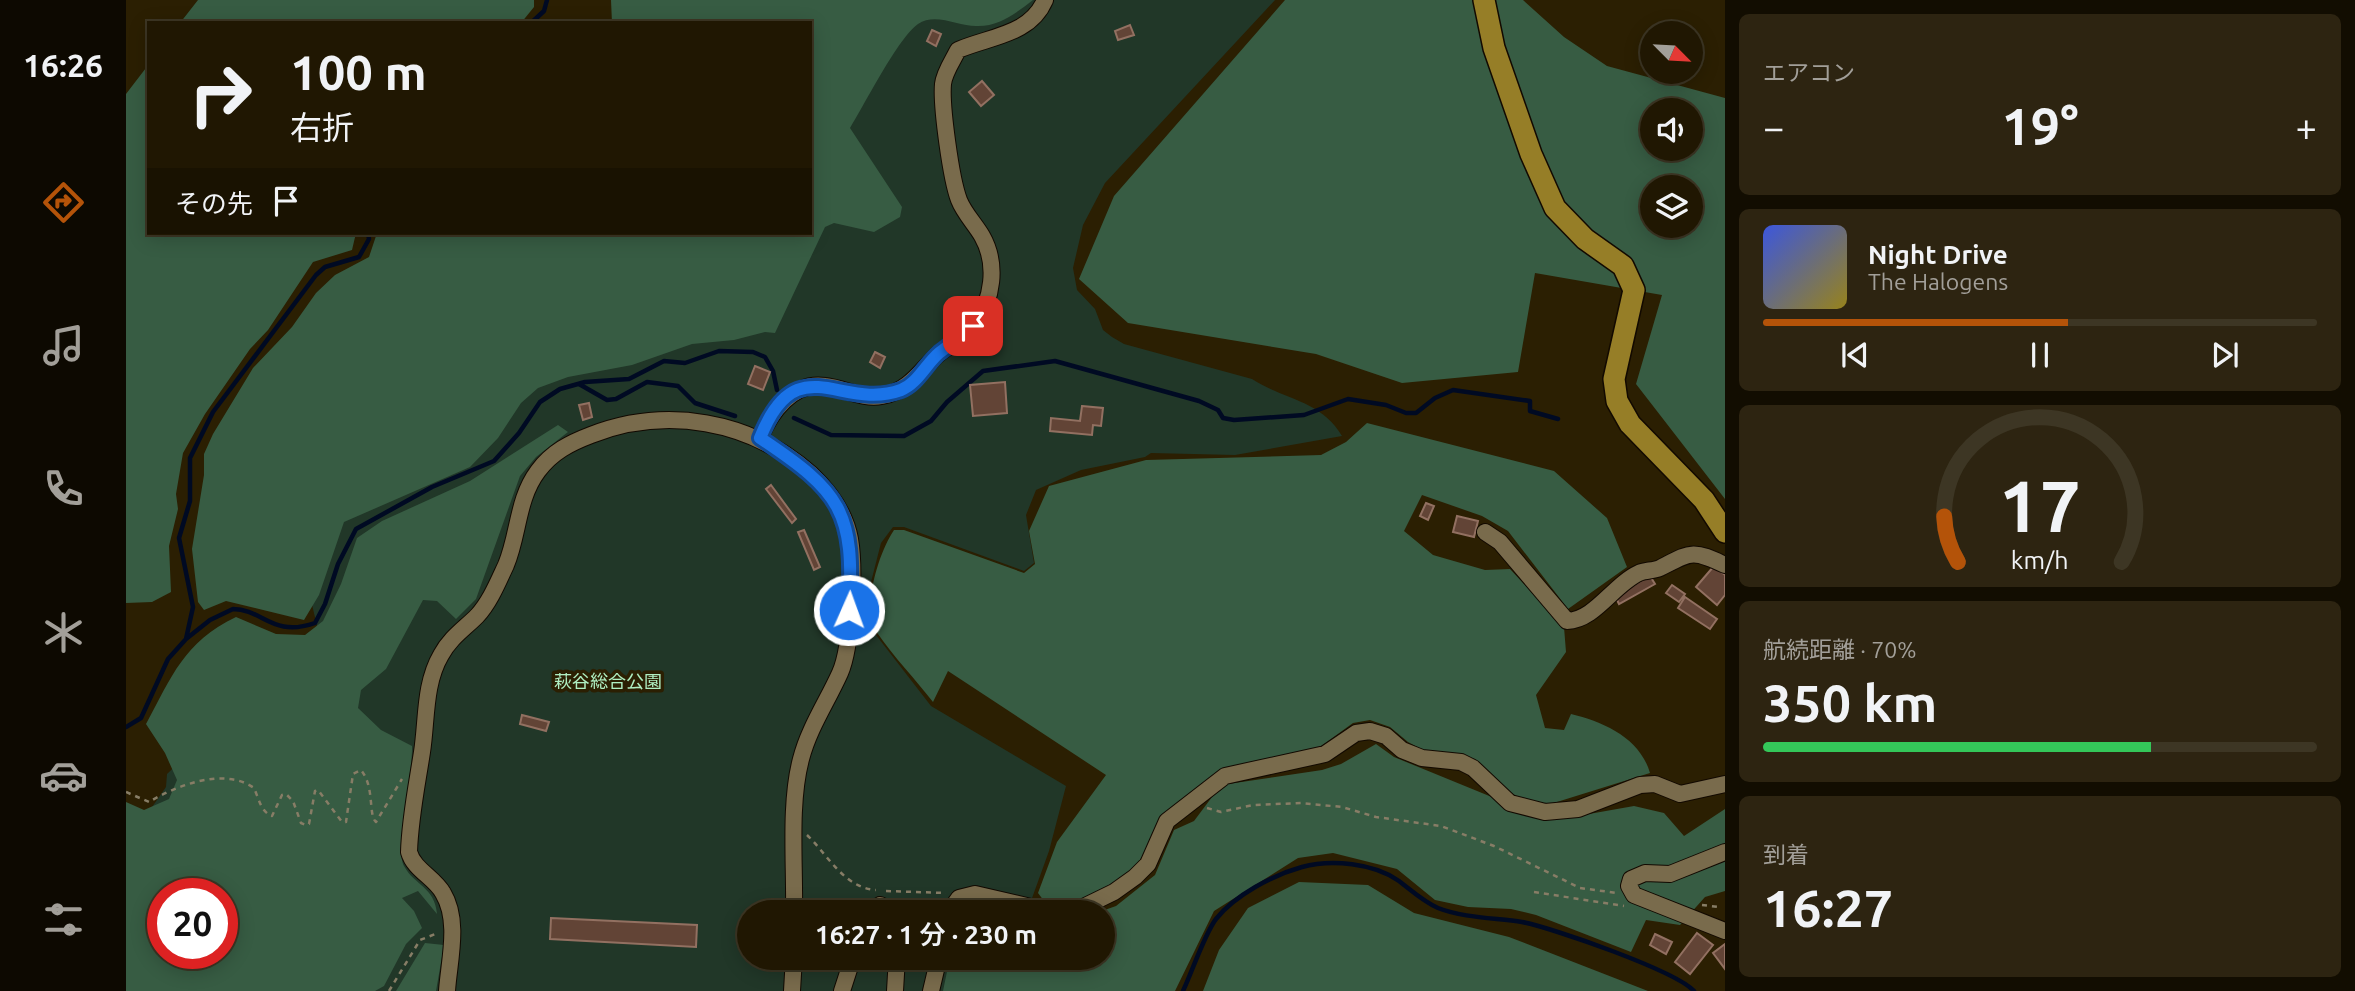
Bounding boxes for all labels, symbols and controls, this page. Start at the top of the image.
north arrow [1640,21,1703,84]
map controls [1640,21,1703,238]
text: 100 m [290,44,427,99]
text: 16:26 [23,47,103,83]
icon: right [175,49,266,140]
text: エアコン [1763,60,1855,85]
text: 19° [2001,97,2079,155]
button: sound [1640,98,1703,161]
text: − [1763,106,1784,148]
text: + [2296,106,2317,148]
text: 右折 [290,109,354,145]
button: layers [1640,175,1703,238]
icon: directions [39,178,88,227]
icon: arrive [267,182,305,220]
text: その先 [175,189,253,218]
text: Night Drive [1868,240,2008,269]
text: The Halogens [1868,269,2008,294]
pin [943,296,1003,356]
icon: arrive [954,307,992,345]
icon: music [39,321,88,370]
icon: previous [1836,336,1874,374]
icon: pause [2021,336,2059,374]
icon: next [2206,336,2244,374]
icon: phone [39,464,88,513]
text: 17 [1999,464,2081,546]
text: km/h [2011,545,2069,573]
position arrow [812,573,886,647]
icon: climate [39,608,88,657]
text: 航続距離 · 70% [1763,637,1916,662]
park label: 萩谷総合公園 [554,671,662,691]
text: 350 km [1763,674,1937,732]
icon: car [39,751,88,800]
text: 到着 [1763,842,1809,867]
speed limit sign: 20 [147,878,238,969]
text: 16:27 [1763,879,1893,937]
icon: filters [39,895,88,944]
text: 16:27 · 1 分 · 230 m [815,920,1037,949]

